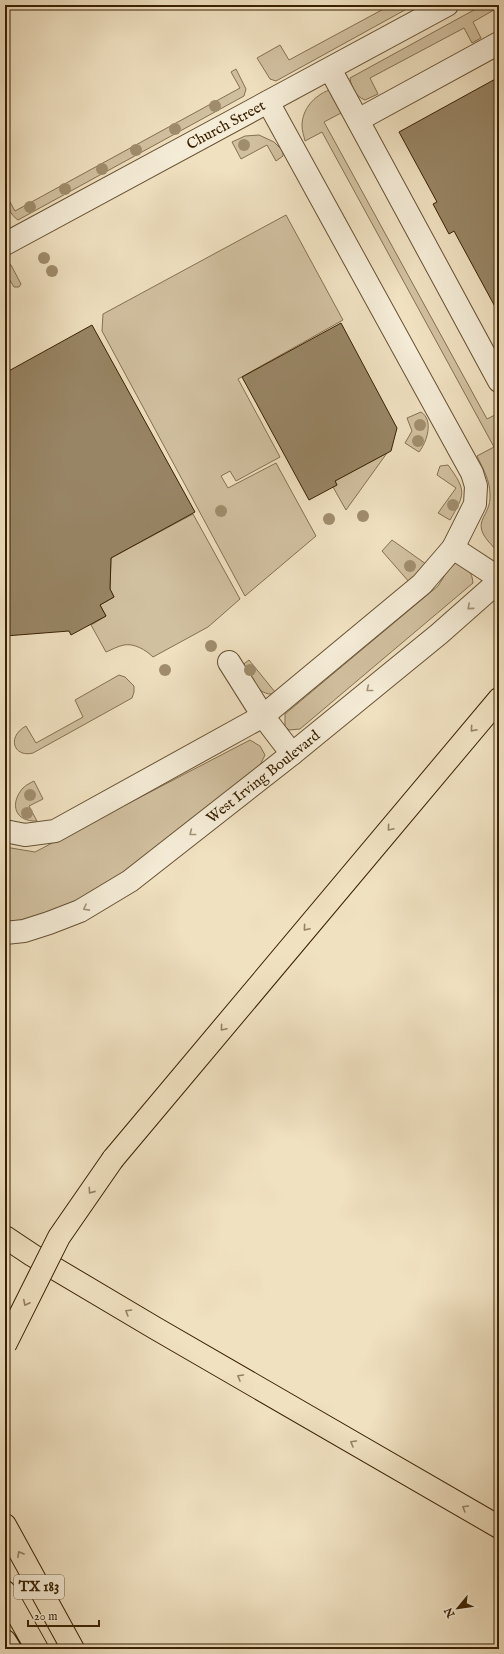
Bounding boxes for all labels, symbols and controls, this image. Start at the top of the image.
street label: Church Street [183,96,269,154]
one-way arrow [467,602,474,609]
one-way arrow [367,685,374,692]
one-way arrow [471,724,478,731]
street label: West Irving Boulevard [202,725,324,827]
one-way arrow [387,824,394,831]
one-way arrow [189,828,196,835]
one-way arrow [83,903,90,910]
one-way arrow [304,923,311,931]
one-way arrow [220,1023,227,1030]
one-way arrow [89,1186,96,1193]
one-way arrow [23,1298,31,1306]
one-way arrow [125,1309,132,1316]
one-way arrow [237,1375,244,1382]
one-way arrow [350,1440,357,1447]
one-way arrow [462,1505,469,1512]
one-way arrow [18,1550,25,1558]
road number: TX 183 [14,1575,64,1599]
north arrow [438,1588,478,1628]
scale bar [28,1602,99,1628]
text: N [441,1604,459,1621]
text: 20 m [34,1609,57,1624]

